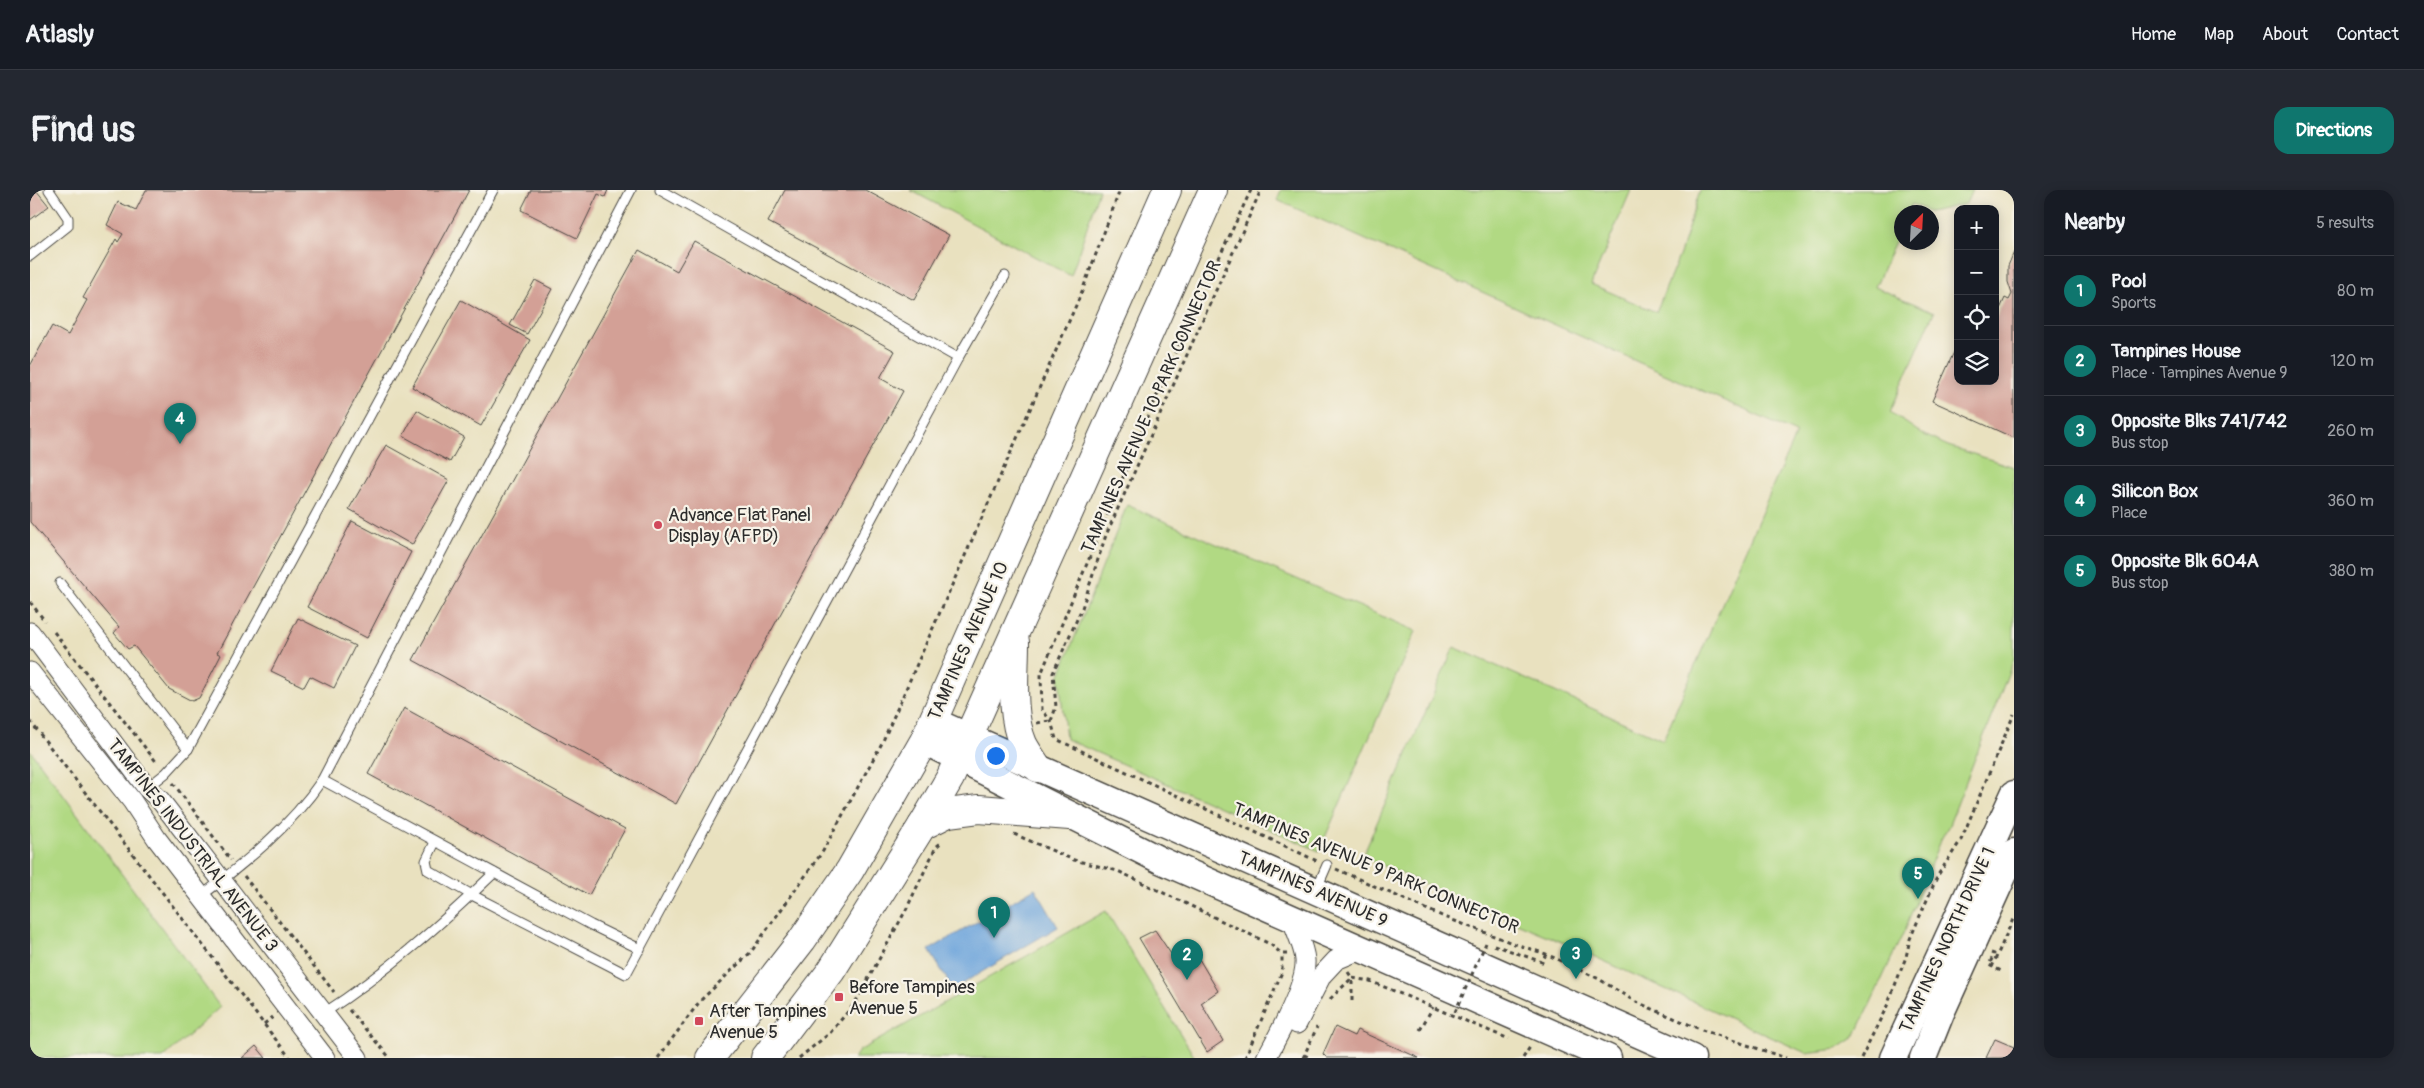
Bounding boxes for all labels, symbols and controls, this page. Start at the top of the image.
text: Atlasly [25,20,94,49]
text: Home [2131,23,2176,46]
text: Map [2204,23,2234,46]
text: About [2262,23,2308,46]
text: Contact [2336,23,2399,46]
button: Directions [2274,107,2394,154]
text: Find us [30,108,135,152]
north arrow [1894,205,1939,250]
map controls [1954,205,1999,385]
button: + [1954,205,1999,250]
text: Nearby [2064,209,2125,236]
text: 5 results [2316,213,2374,233]
button: − [1954,250,1999,295]
street label: TAMPINES AVENUE 10 PARK CONNECTOR [1076,257,1227,557]
text: Pool [2111,269,2146,293]
text: 1 [2077,281,2083,301]
text: 80 m [2337,281,2374,301]
text: Sports [2111,293,2156,313]
button: locate [1954,295,1999,340]
text: Tampines House [2111,339,2241,363]
button: layers [1954,340,1999,385]
text: 2 [2076,351,2084,371]
text: 120 m [2330,351,2374,371]
text: Place · Tampines Avenue 9 [2111,363,2287,383]
pin: 4 [164,403,196,444]
text: Opposite Blks 741/742 [2111,409,2287,433]
text: 3 [2076,421,2084,441]
text: 260 m [2327,421,2374,441]
text: Bus stop [2111,433,2169,453]
text: Silicon Box [2111,479,2198,503]
text: 4 [2075,491,2085,511]
text: 360 m [2327,491,2374,511]
text: Place [2111,503,2147,523]
place label: Advance Flat Panel Display (AFPD) [668,504,811,548]
marker: Advance Flat Panel Display (AFPD) [652,519,664,531]
text: Opposite Blk 604A [2111,549,2259,573]
street label: TAMPINES AVENUE 10 [923,558,1014,724]
text: 5 [2076,561,2084,581]
text: 380 m [2328,561,2374,581]
text: Bus stop [2111,573,2169,593]
street label: TAMPINES INDUSTRIAL AVENUE 3 [102,734,283,957]
your location [983,743,1009,769]
street label: TAMPINES AVENUE 9 PARK CONNECTOR [1230,798,1522,938]
street label: TAMPINES NORTH DRIVE 1 [1894,844,2001,1037]
street label: TAMPINES AVENUE 9 [1235,846,1391,932]
pin: 5 [1902,858,1934,899]
pin: 1 [978,897,1010,938]
pin: 3 [1560,938,1592,979]
pin: 2 [1171,939,1203,980]
place label: Before Tampines Avenue 5 [849,976,975,1020]
marker: Before Tampines Avenue 5 [833,991,845,1003]
place label: After Tampines Avenue 5 [709,1000,826,1044]
marker: After Tampines Avenue 5 [693,1015,705,1027]

